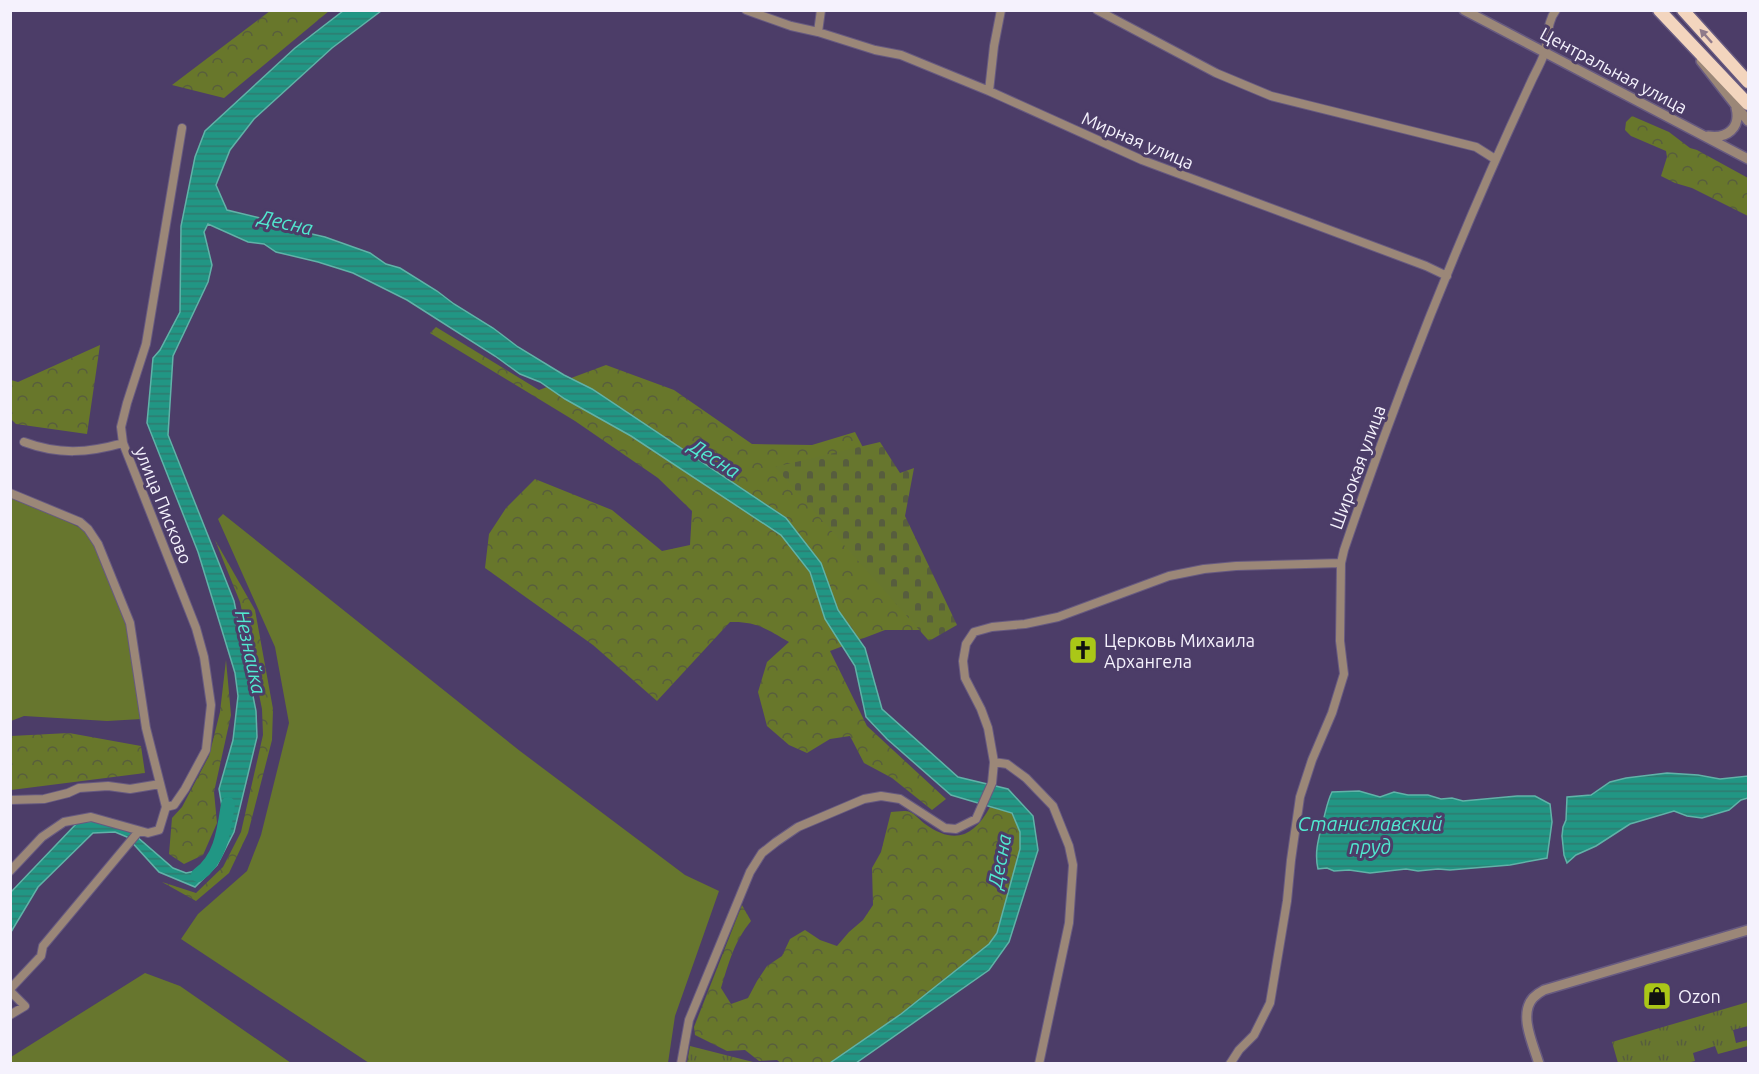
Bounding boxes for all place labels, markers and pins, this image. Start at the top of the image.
place label: Церковь Михаила Архангела [1104,630,1255,671]
church icon: Церковь Михаила Архангела [1067,634,1099,666]
shop icon: Ozon [1641,980,1673,1012]
place label: Ozon [1678,986,1721,1006]

